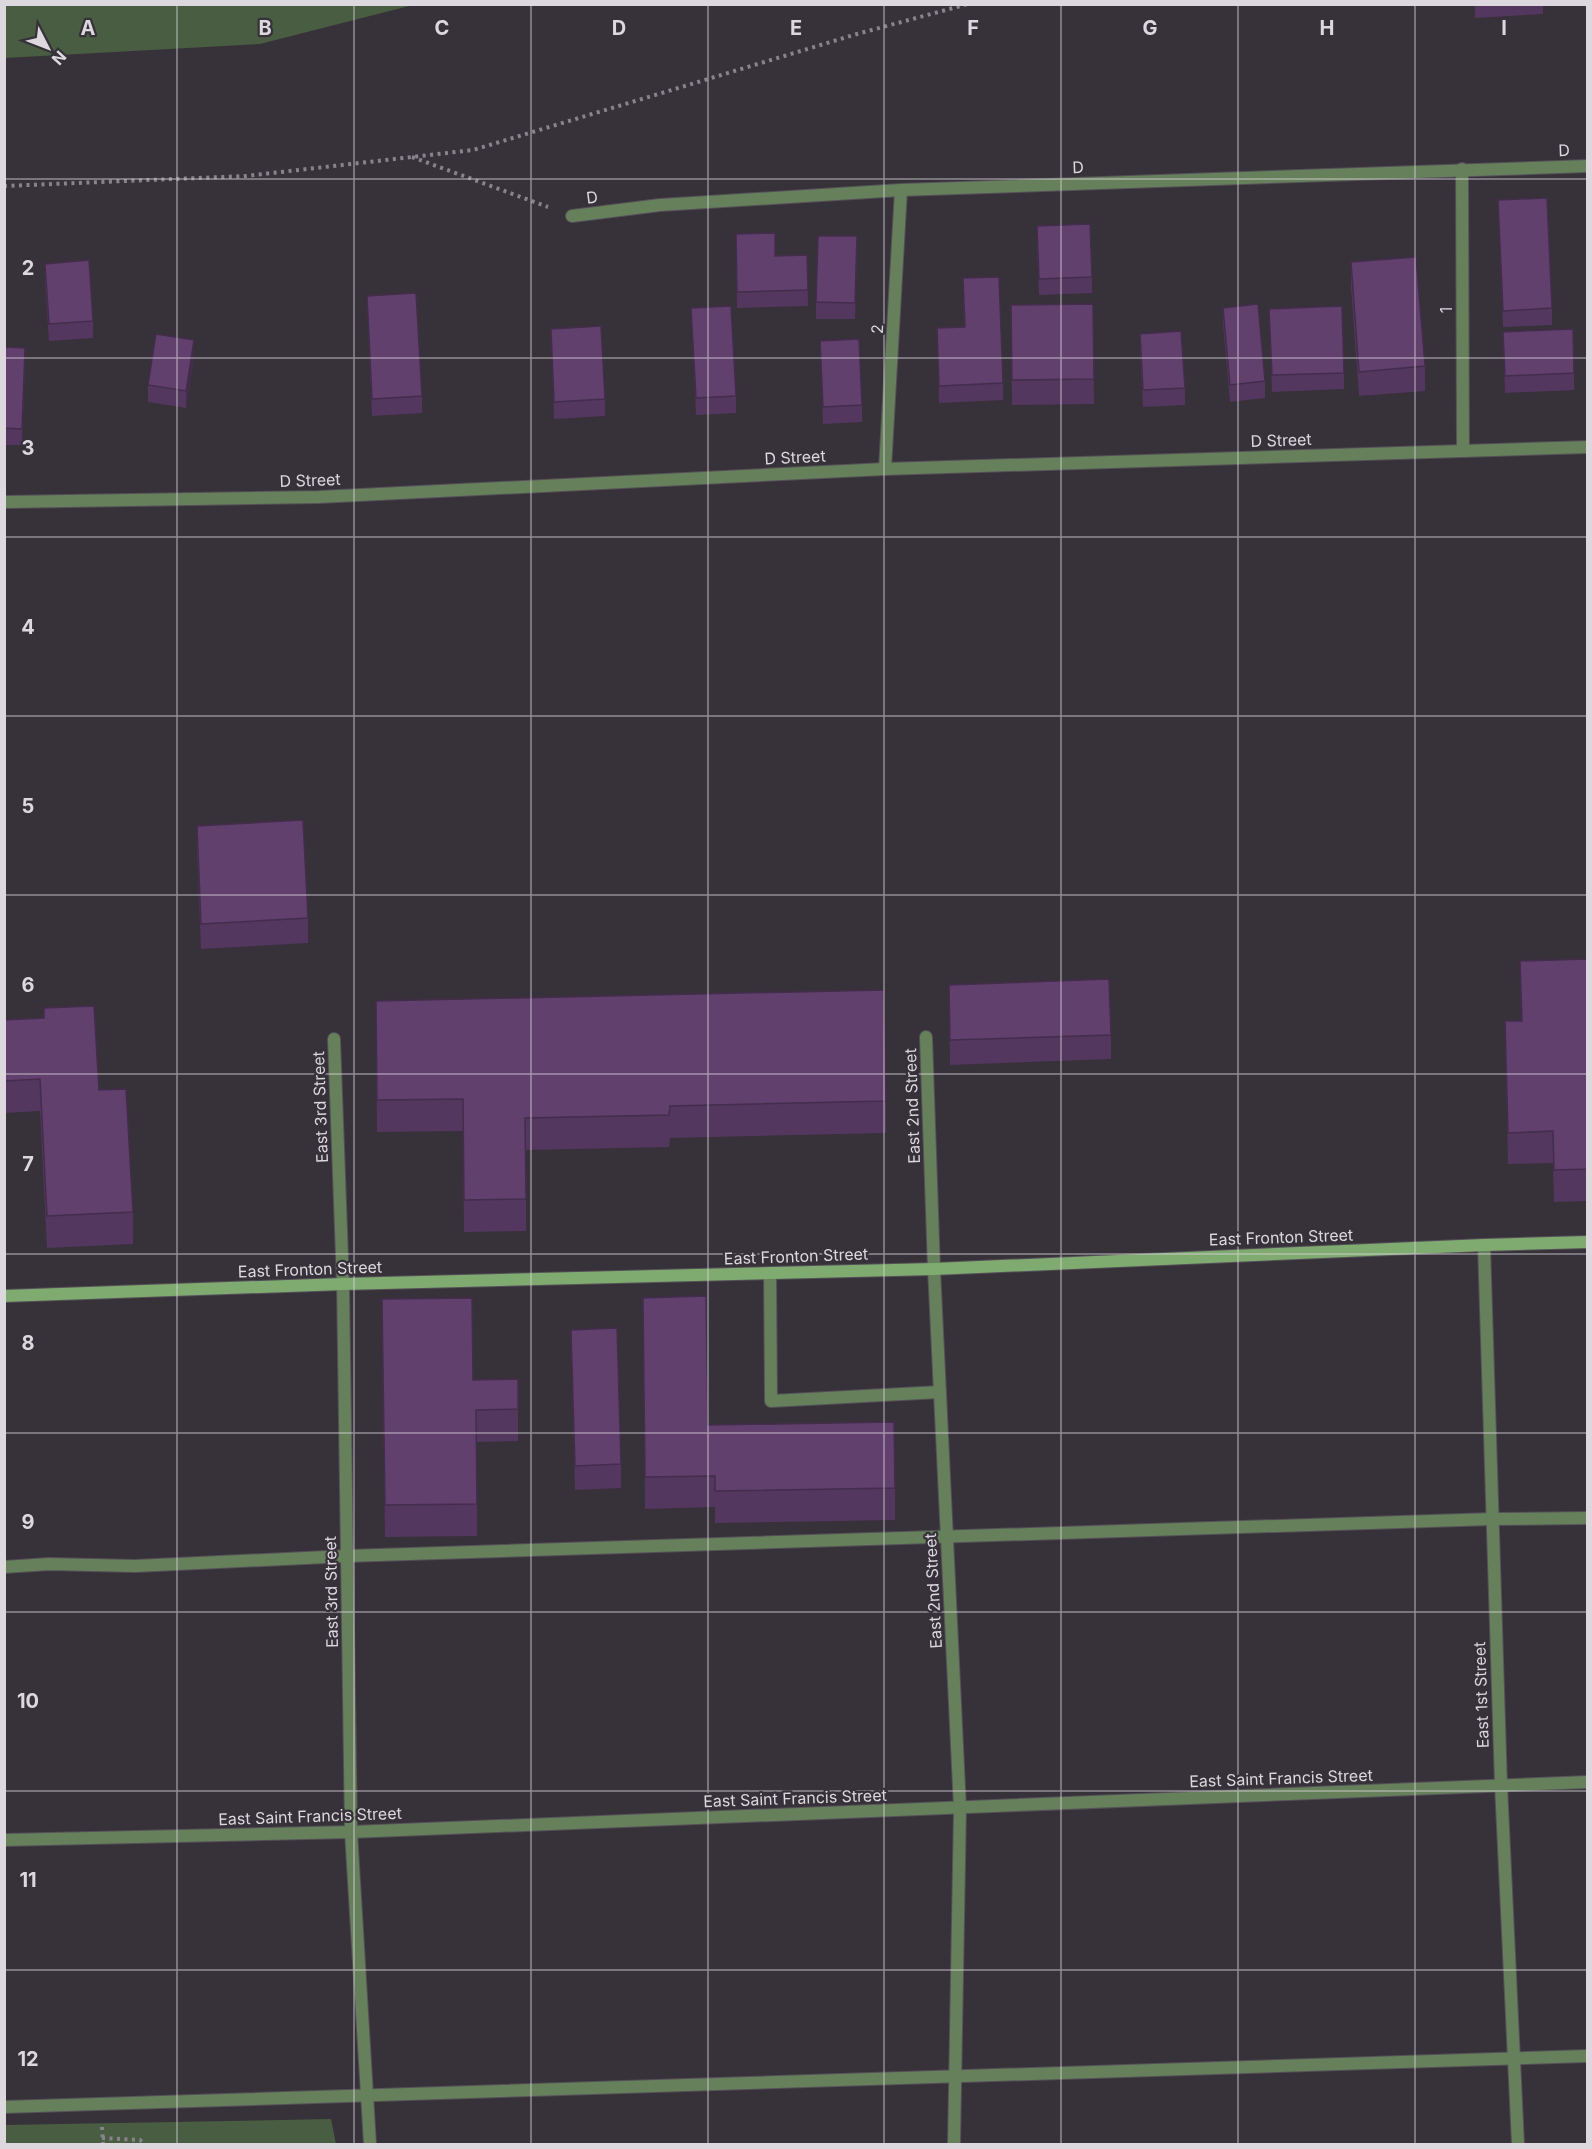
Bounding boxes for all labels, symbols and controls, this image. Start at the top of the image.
text: A [81,16,96,40]
text: B [258,16,272,40]
text: C [435,16,449,40]
text: D [612,16,626,40]
text: E [790,16,802,40]
text: F [967,16,979,40]
text: G [1142,16,1158,40]
text: H [1320,16,1334,40]
text: I [1501,16,1507,40]
north arrow [18,18,78,78]
text: N [48,47,71,69]
street label: D [1558,140,1570,160]
street label: D [1072,157,1084,177]
street label: D [585,186,599,208]
text: 2 [22,256,34,280]
street label: 1 [1436,307,1456,313]
street label: 2 [867,324,887,334]
street label: D Street [1250,429,1312,451]
text: 3 [22,436,34,460]
street label: D Street [764,445,826,469]
street label: D Street [279,469,341,491]
text: 4 [21,615,35,639]
text: 5 [22,794,34,818]
text: 6 [22,973,35,997]
street label: East 2nd Street [900,1048,924,1164]
street label: East 3rd Street [308,1051,332,1163]
text: 7 [22,1152,34,1176]
street label: East Fronton Street [1209,1224,1353,1250]
street label: East Fronton Street [724,1243,868,1269]
street label: East Fronton Street [238,1256,382,1282]
text: 8 [21,1331,35,1355]
text: 9 [22,1510,35,1534]
street label: East 2nd Street [920,1533,946,1649]
street label: East 3rd Street [320,1536,342,1648]
street label: East 1st Street [1469,1641,1493,1749]
text: 10 [17,1689,39,1713]
street label: East Saint Francis Street [1189,1765,1373,1791]
street label: East Saint Francis Street [703,1785,887,1811]
street label: East Saint Francis Street [218,1803,402,1829]
text: 11 [19,1868,37,1892]
text: 12 [17,2047,39,2071]

